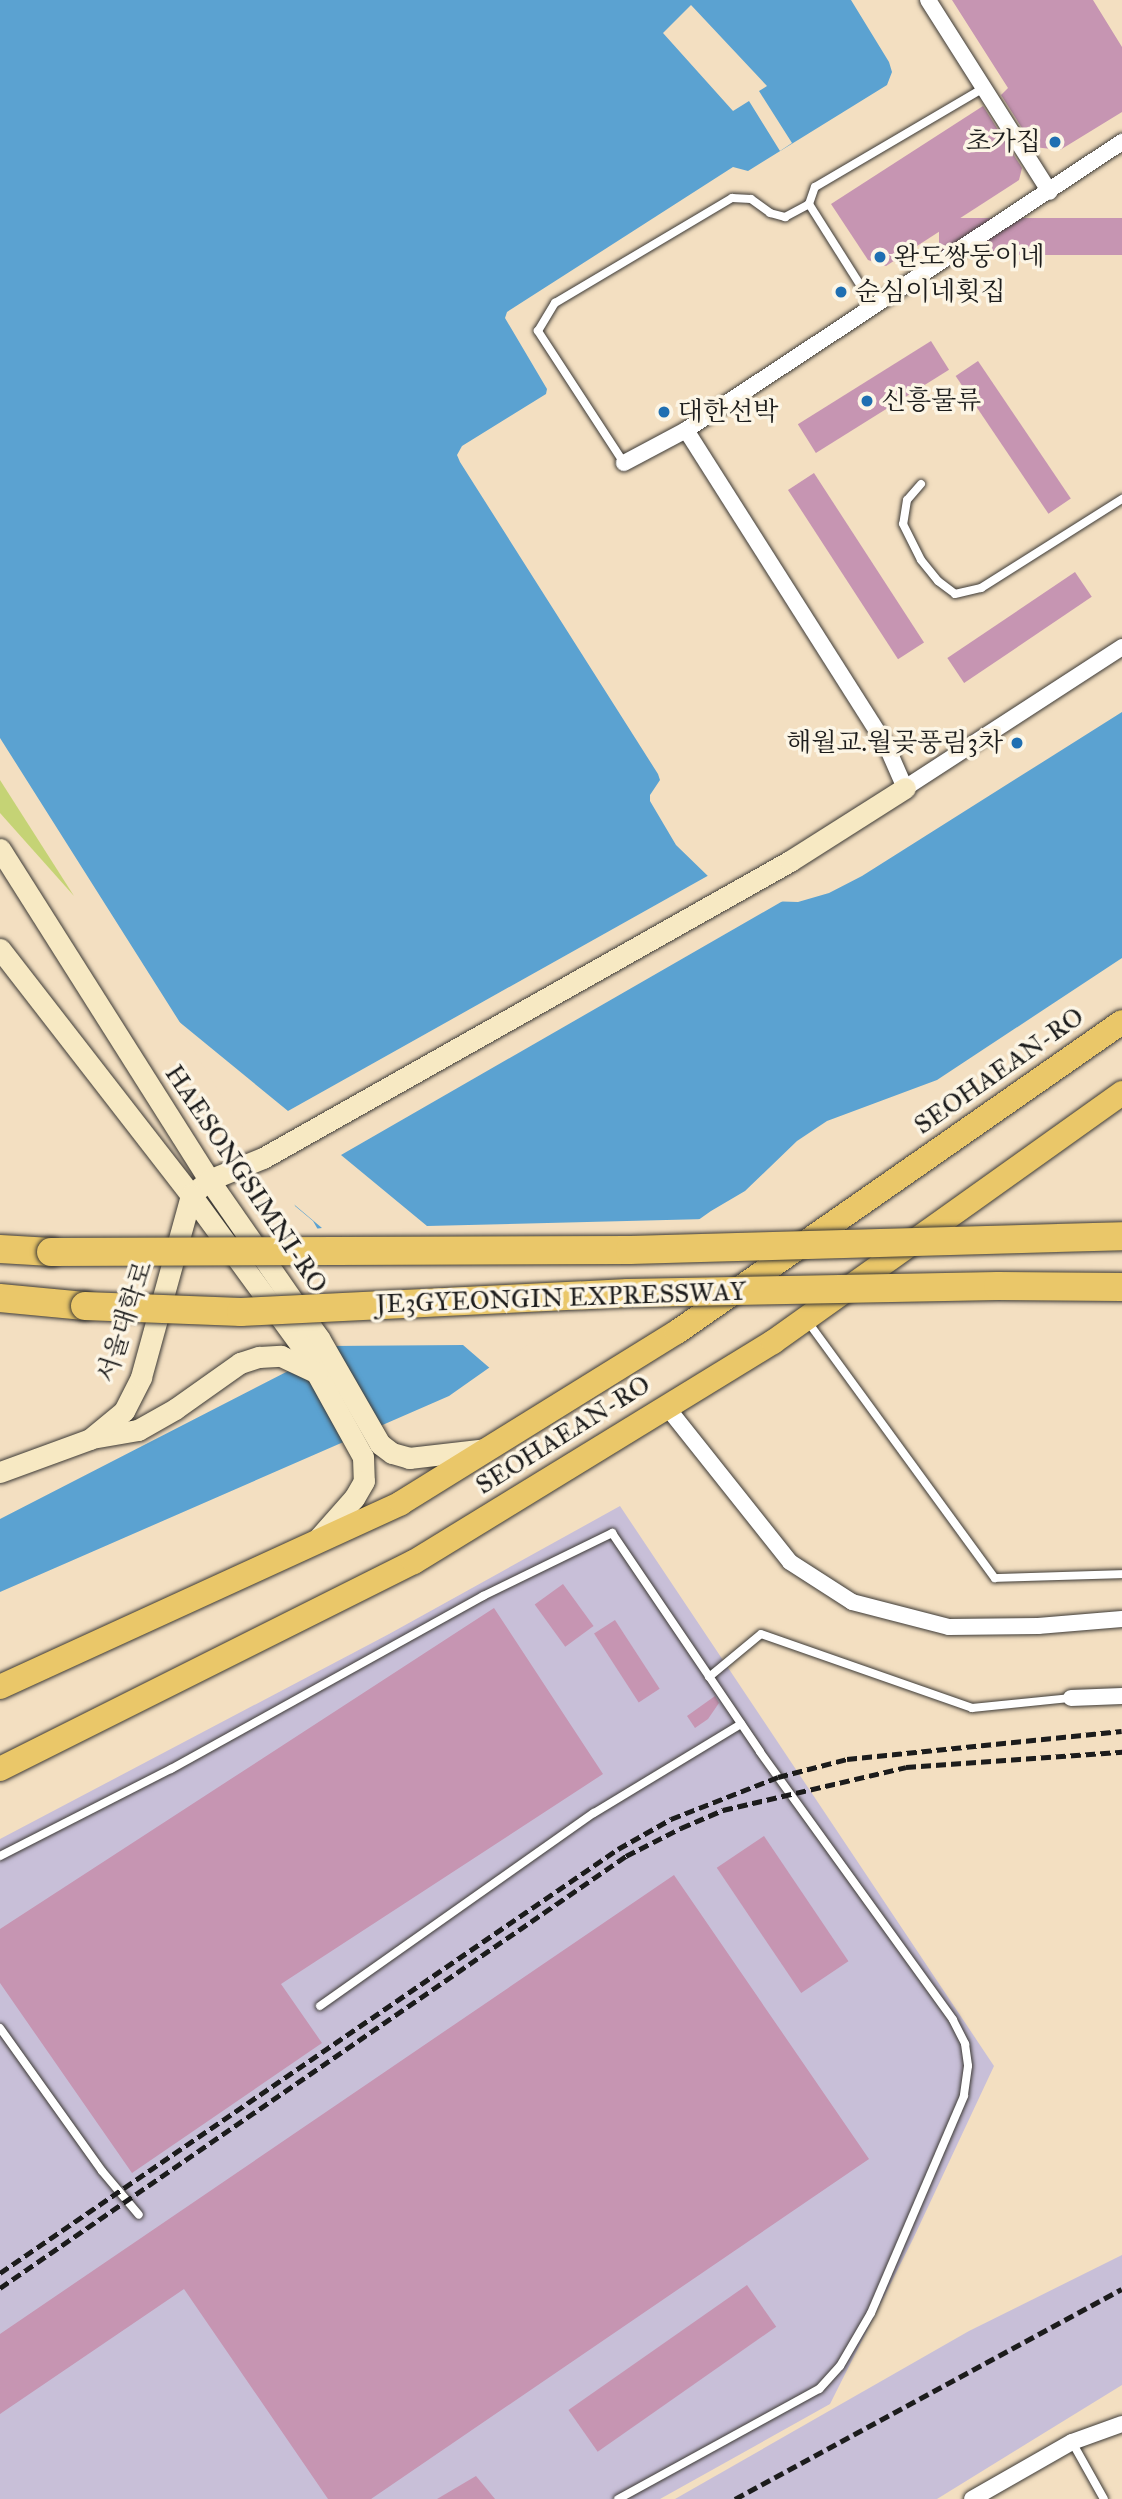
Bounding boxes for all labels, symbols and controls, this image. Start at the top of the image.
place label: 초가집 [966,126,1041,158]
marker: 초가집 [1047,134,1063,150]
place label: 완도쌍둥이네 [894,241,1045,273]
marker: 완도쌍둥이네 [872,249,888,265]
place label: 순심이네횟집 [855,276,1006,308]
marker: 순심이네횟집 [833,284,849,300]
place label: 신흥물류 [881,385,981,417]
marker: 신흥물류 [859,393,875,409]
place label: 대한선박 [678,396,778,428]
marker: 대한선박 [656,404,672,420]
place label: 해월교.월곶풍림3차 [786,727,1003,759]
marker: 해월교.월곶풍림3차 [1009,735,1025,751]
street label: SEOHAEAN-RO [908,1001,1090,1141]
street label: HAESONGSIMNI-RO [158,1059,334,1299]
street label: 서울대학로 [91,1257,159,1387]
street label: JE3GYEONGIN EXPRESSWAY [375,1276,747,1320]
street label: SEOHAEAN-RO [470,1369,656,1501]

